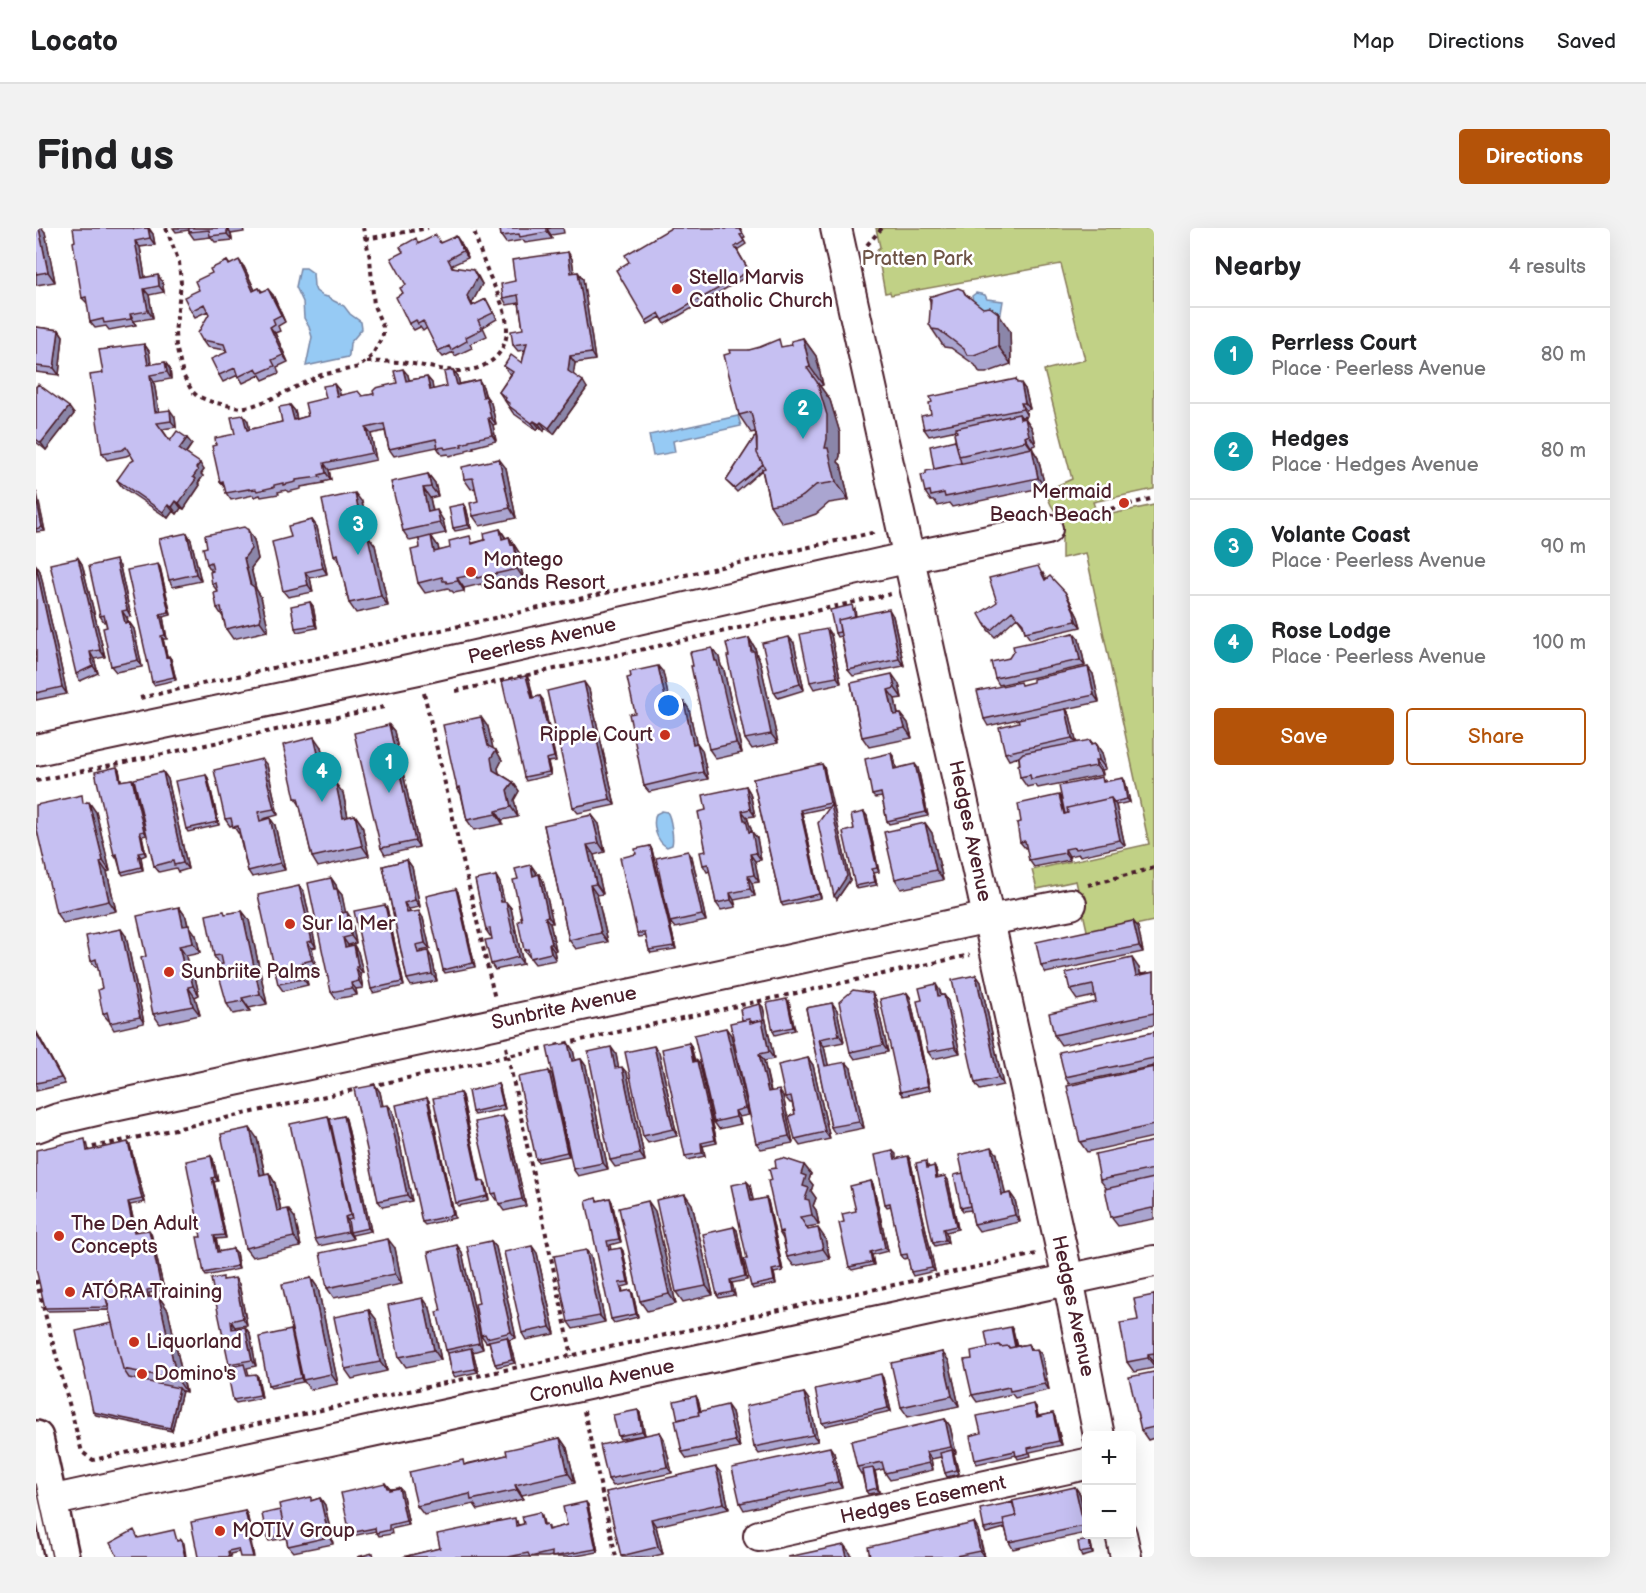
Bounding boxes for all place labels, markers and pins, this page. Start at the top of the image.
place label: Stella Marvis Catholic Church [689,266,833,313]
marker: Stella Marvis Catholic Church [670,282,684,296]
pin: 2 [784,390,822,439]
place label: Mermaid Beach Beach [989,480,1112,527]
marker: Mermaid Beach Beach [1117,496,1131,510]
pin: 3 [338,506,378,555]
place label: Montego Sands Resort [483,548,605,595]
marker: Montego Sands Resort [464,565,478,579]
place label: Ripple Court [539,723,653,747]
marker: Ripple Court [658,728,672,742]
pin: 1 [370,744,408,793]
pin: 4 [302,752,342,802]
place label: Sur la Mer [302,912,396,936]
marker: Sur la Mer [283,917,297,931]
place label: Sunbriite Palms [181,960,320,984]
marker: Sunbriite Palms [162,965,176,979]
place label: The Den Adult Concepts [71,1212,199,1259]
marker: The Den Adult Concepts [52,1229,66,1243]
place label: ATÓRA Training [82,1279,222,1304]
marker: ATÓRA Training [63,1285,77,1299]
place label: Liquorland [146,1330,242,1354]
marker: Liquorland [127,1335,141,1349]
place label: Domino's [154,1362,236,1386]
marker: Domino's [135,1367,149,1381]
place label: MOTIV Group [232,1519,355,1543]
marker: MOTIV Group [213,1524,227,1538]

